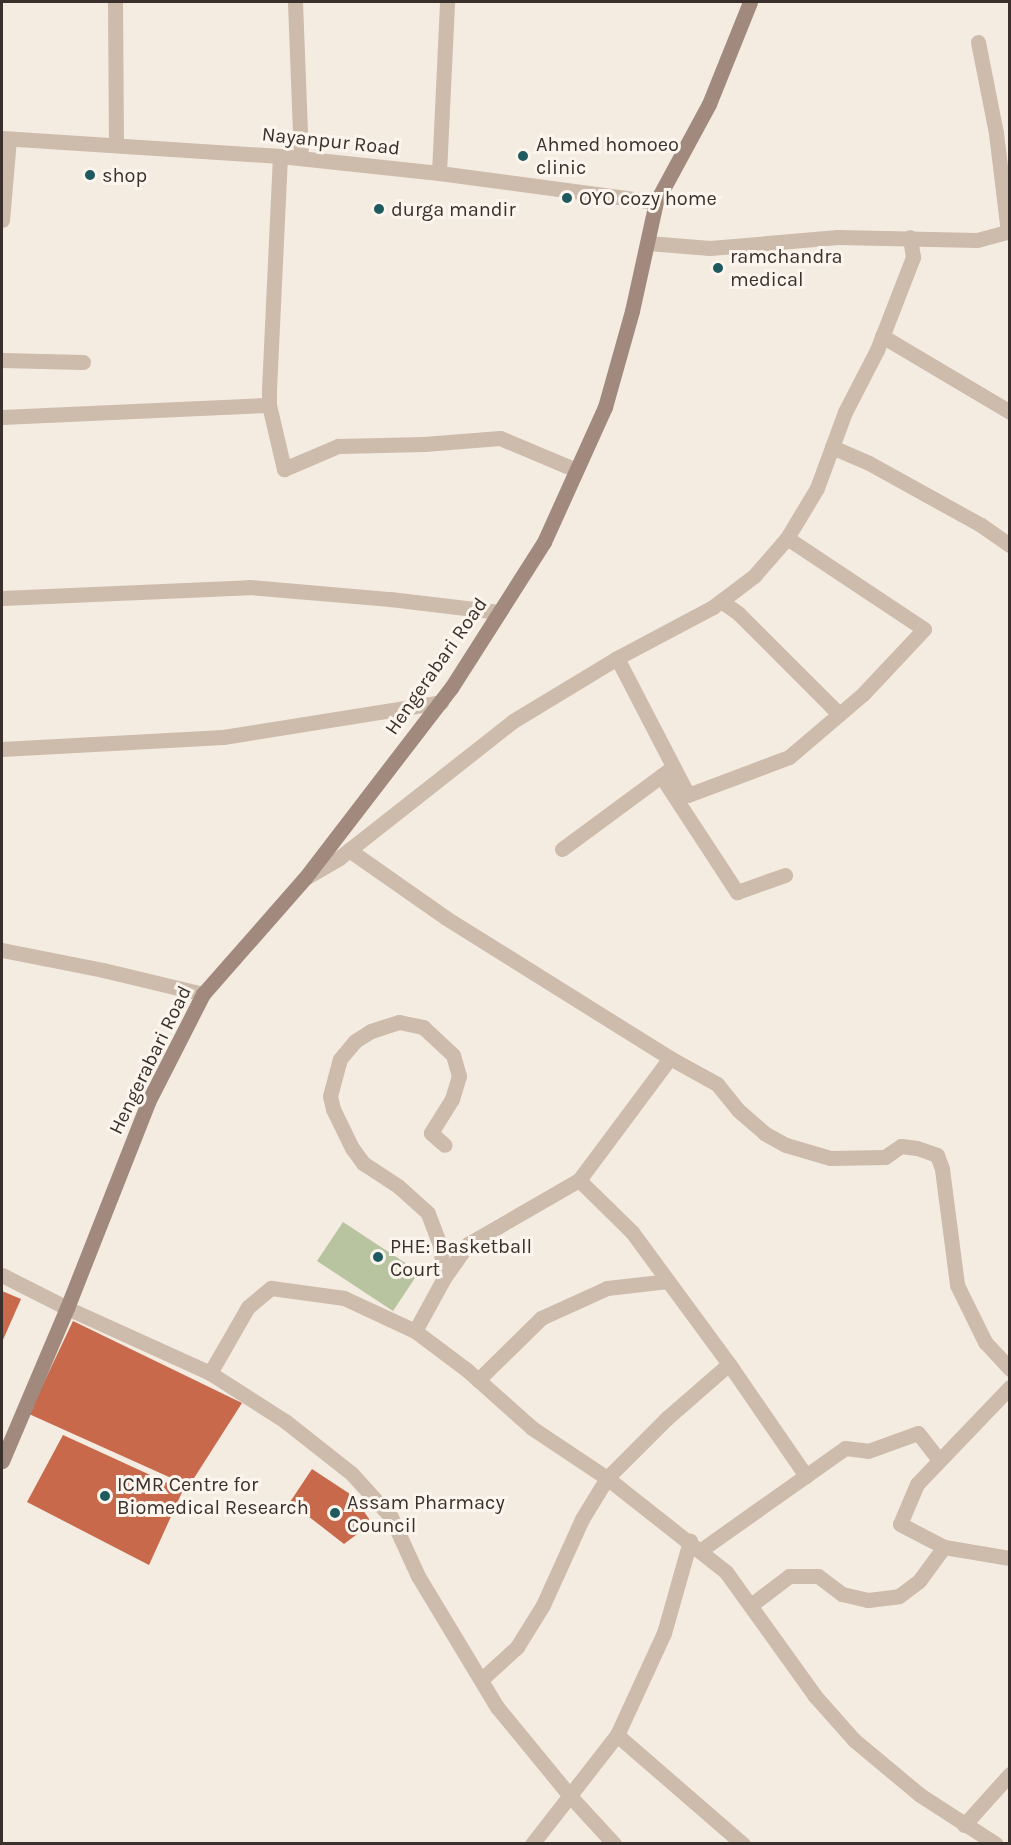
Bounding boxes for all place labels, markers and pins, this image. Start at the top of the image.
place label: Ahmed homoeo clinic [536,132,679,179]
marker: Ahmed homoeo clinic [514,147,532,165]
place label: shop [102,163,147,187]
marker: shop [83,168,97,182]
place label: OYO cozy home [579,186,717,210]
marker: OYO cozy home [560,191,574,205]
place label: durga mandir [391,197,516,221]
marker: durga mandir [372,202,386,216]
place label: ramchandra medical [730,244,843,291]
marker: ramchandra medical [711,261,725,275]
place label: PHE: Basketball Court [390,1234,532,1281]
marker: PHE: Basketball Court [371,1250,385,1264]
place label: ICMR Centre for Biomedical Research [117,1472,309,1519]
marker: ICMR Centre for Biomedical Research [98,1489,112,1503]
place label: Assam Pharmacy Council [347,1490,505,1537]
marker: Assam Pharmacy Council [328,1506,342,1520]

